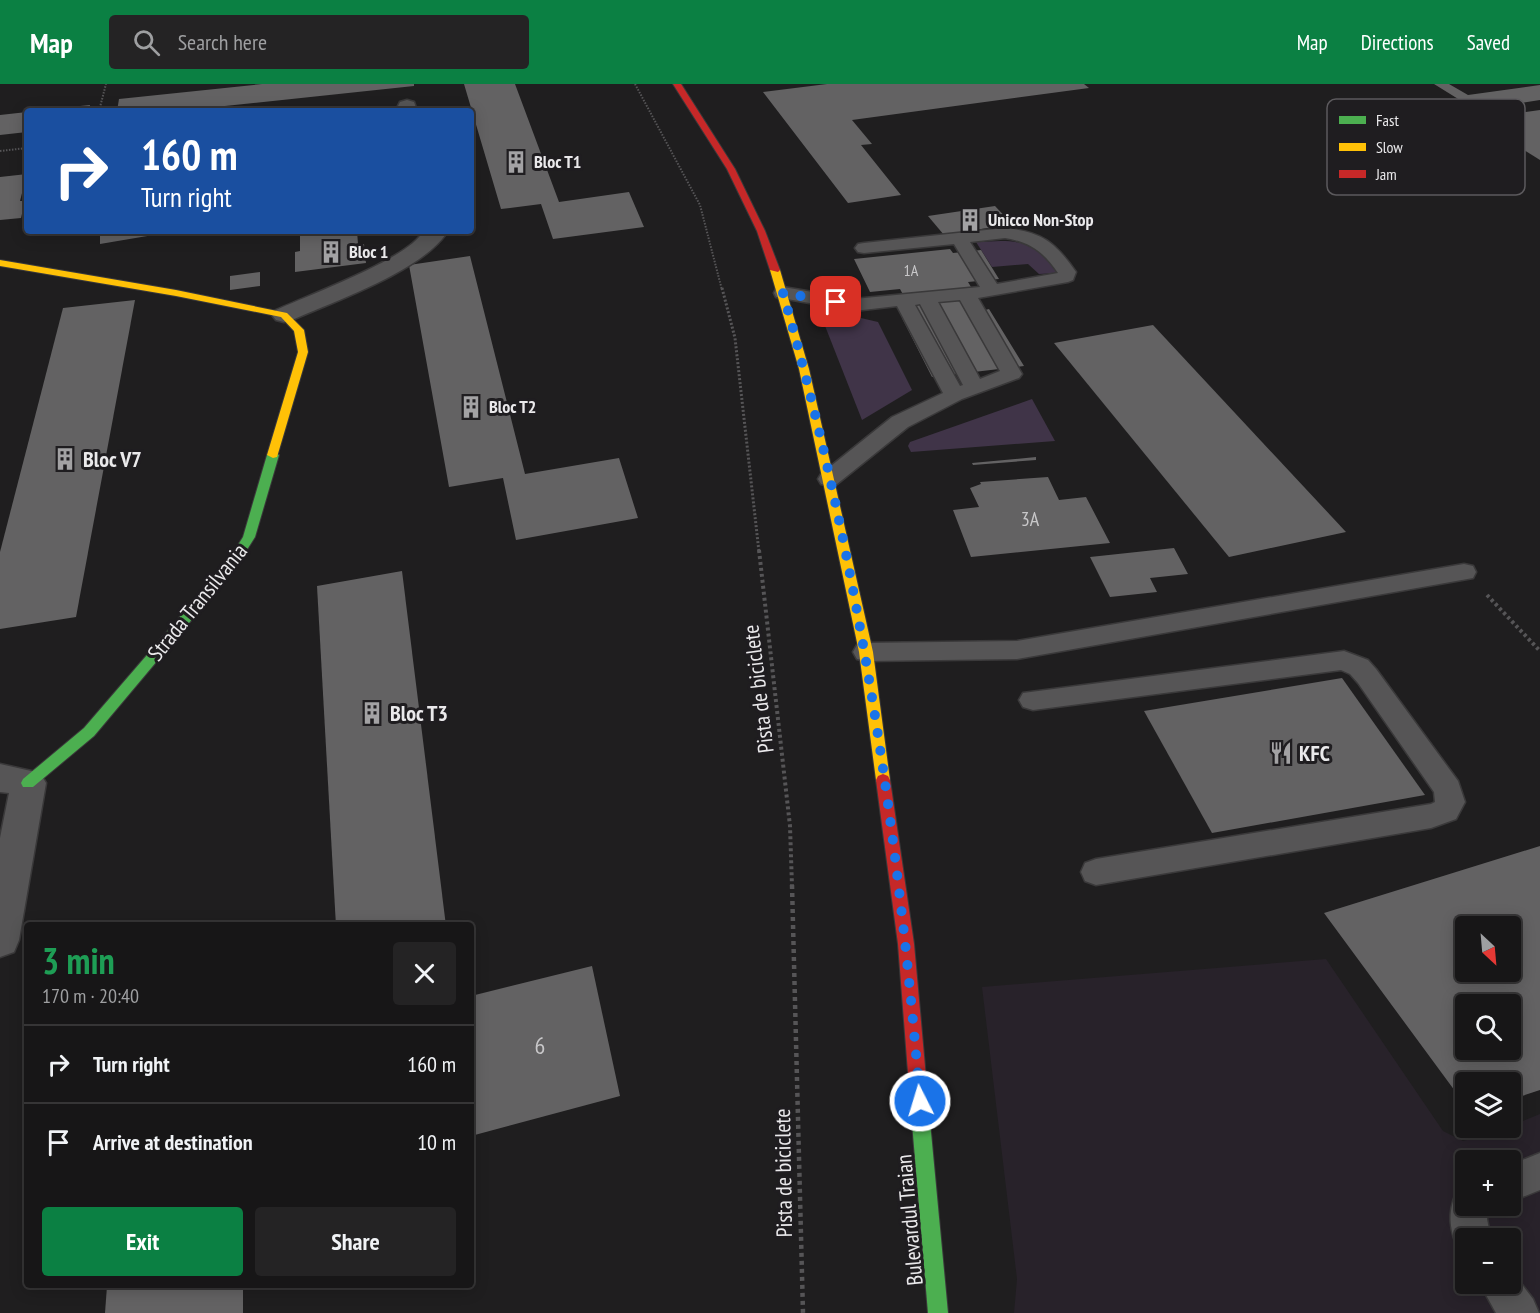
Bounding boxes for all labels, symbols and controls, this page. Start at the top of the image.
search box [109,15,529,69]
text: Map [30,24,73,61]
icon: search [130,26,163,59]
text: Search here [178,28,267,56]
text: Map [1297,29,1328,56]
text: Directions [1361,29,1434,56]
text: Saved [1467,29,1510,56]
legend [1327,99,1525,195]
text: Fast [1376,110,1399,130]
text: 160 m [141,127,238,182]
icon: right [42,132,120,210]
text: Slow [1376,137,1403,157]
building icon: Bloc T1 [503,149,529,175]
place label: Bloc T1 [534,150,581,173]
text: Jam [1375,164,1397,184]
text: Turn right [141,180,232,214]
building icon: Unicco Non-Stop [957,207,983,233]
place label: Unicco Non-Stop [988,208,1094,231]
building icon: Bloc 1 [318,239,344,265]
place label: Bloc 1 [349,240,388,263]
house number: 1A [904,260,919,280]
pin [810,276,861,327]
icon: arrive [819,285,852,318]
building icon: Bloc T2 [458,394,484,420]
place label: Bloc T2 [489,395,536,418]
place label: Bloc V7 [83,445,142,473]
building icon: Bloc V7 [52,446,78,472]
house number: 3A [1021,506,1040,532]
street label: Strada Transilvania [141,538,253,666]
street label: Pista de biciclete [736,623,780,755]
place label: Bloc T3 [390,699,448,727]
building icon: Bloc T3 [359,700,385,726]
place label: KFC [1299,739,1330,767]
restaurant icon: KFC [1268,740,1294,766]
north arrow [1455,916,1521,982]
map controls [1455,916,1521,1294]
text: 3 min [42,937,115,984]
button: close [393,942,456,1005]
text: 170 m · 20:40 [42,983,139,1009]
button: search [1455,994,1521,1060]
house number: 6 [535,1030,545,1061]
icon: right [42,1048,75,1081]
text: Turn right [93,1050,170,1078]
text: 160 m [407,1050,456,1078]
position arrow [888,1069,952,1133]
button: layers [1455,1072,1521,1138]
street label: Pista de biciclete [768,1108,798,1238]
icon: arrive [42,1126,75,1159]
text: Arrive at destination [93,1128,253,1156]
text: 10 m [417,1128,456,1156]
button: + [1455,1150,1521,1216]
street label: Bulevardul Traian [889,1153,929,1287]
button: Exit [42,1207,243,1276]
button: Share [255,1207,456,1276]
button: − [1455,1228,1521,1294]

